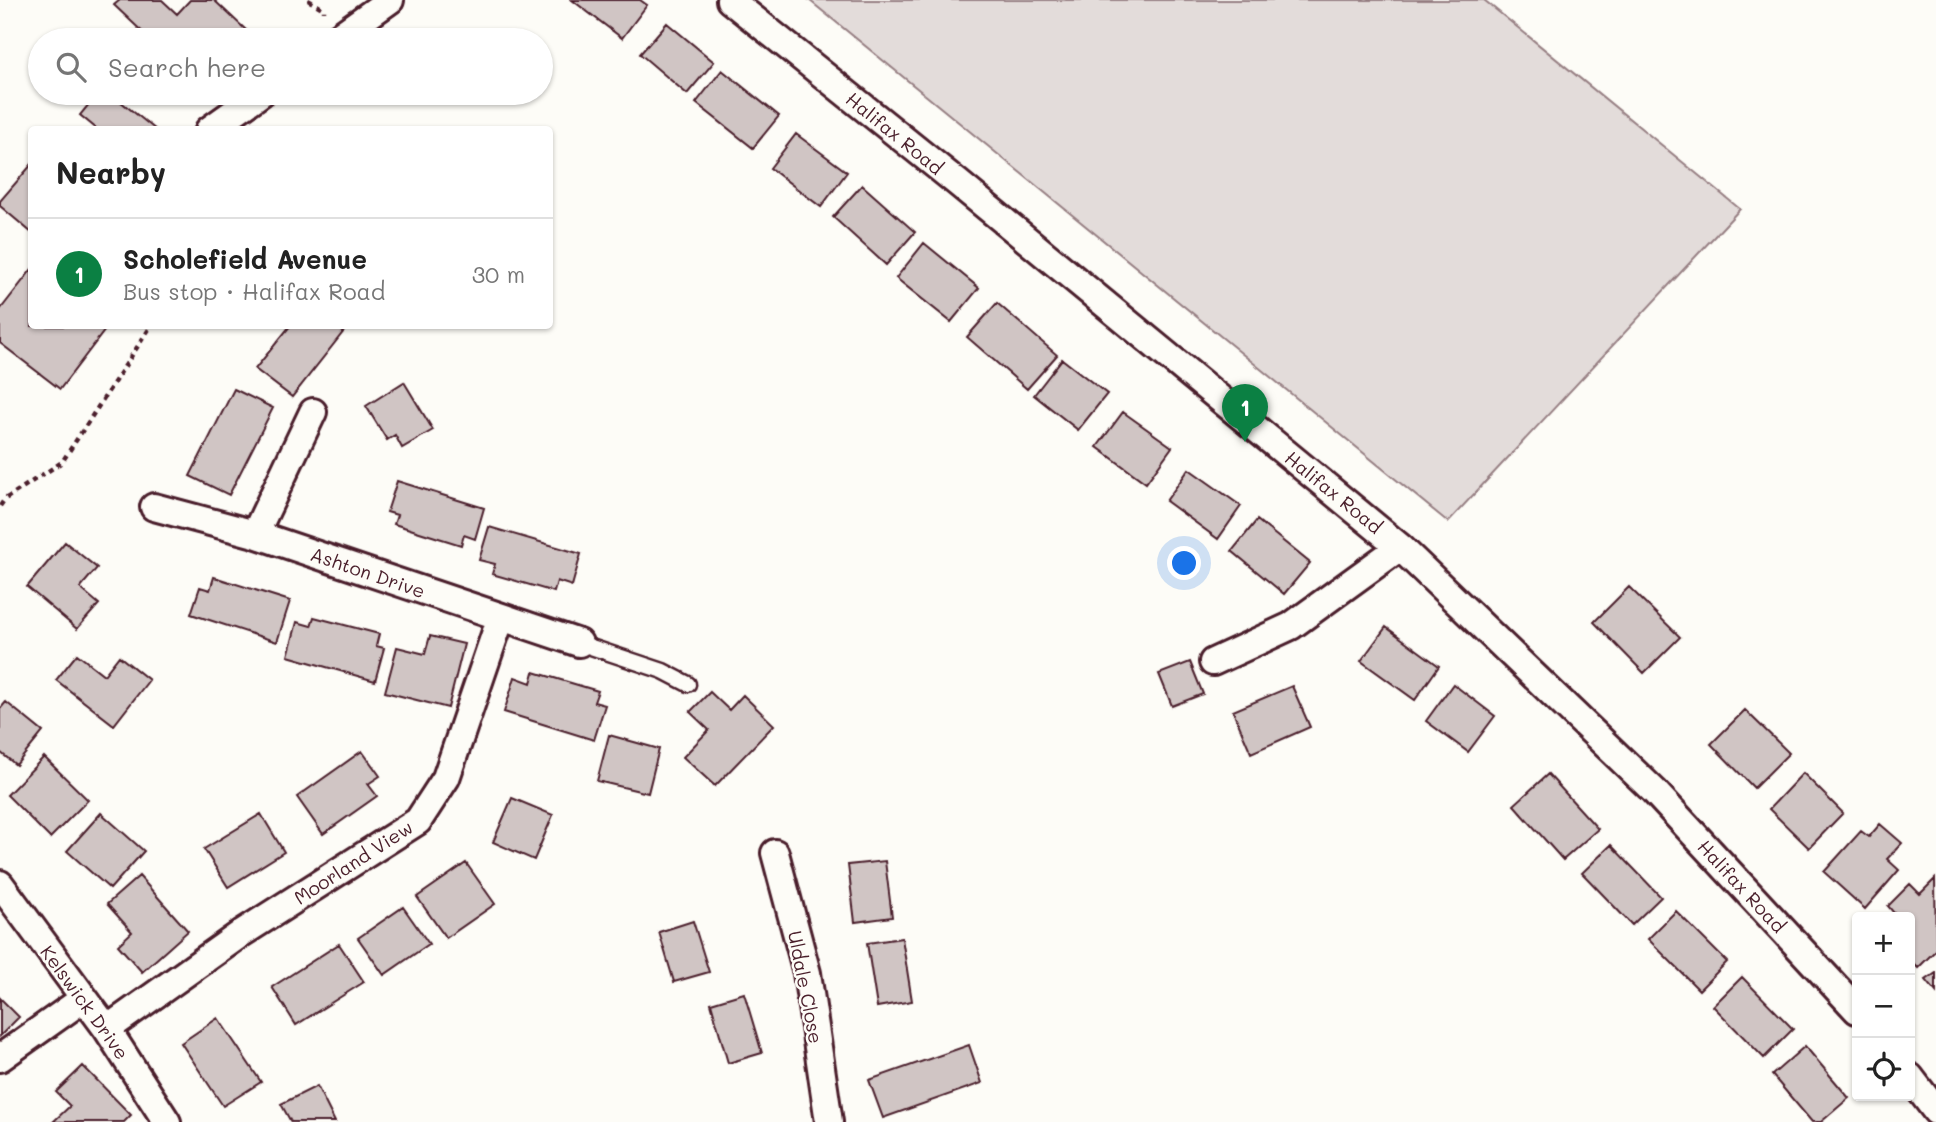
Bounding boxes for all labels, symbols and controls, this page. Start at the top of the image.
search box [28,28,553,105]
icon: search [52,48,90,86]
text: Search here [108,50,266,84]
street label: Halifax Road [841,86,949,180]
text: Nearby [56,152,166,192]
text: Scholefield Avenue [123,242,367,276]
text: 1 [74,259,84,289]
text: 30 m [472,259,525,289]
text: Bus stop · Halifax Road [123,276,385,306]
pin: 1 [1222,384,1268,442]
street label: Halifax Road [1280,445,1388,539]
street label: Ashton Drive [307,541,429,603]
your location [1167,546,1201,580]
street label: Moorland View [289,814,417,910]
street label: Halifax Road [1693,834,1791,938]
map controls [1852,912,1915,1101]
button: + [1852,912,1915,975]
street label: Uldale Close [783,928,829,1046]
street label: Kelswick Drive [35,940,135,1064]
button: − [1852,975,1915,1038]
button: locate [1852,1038,1915,1101]

